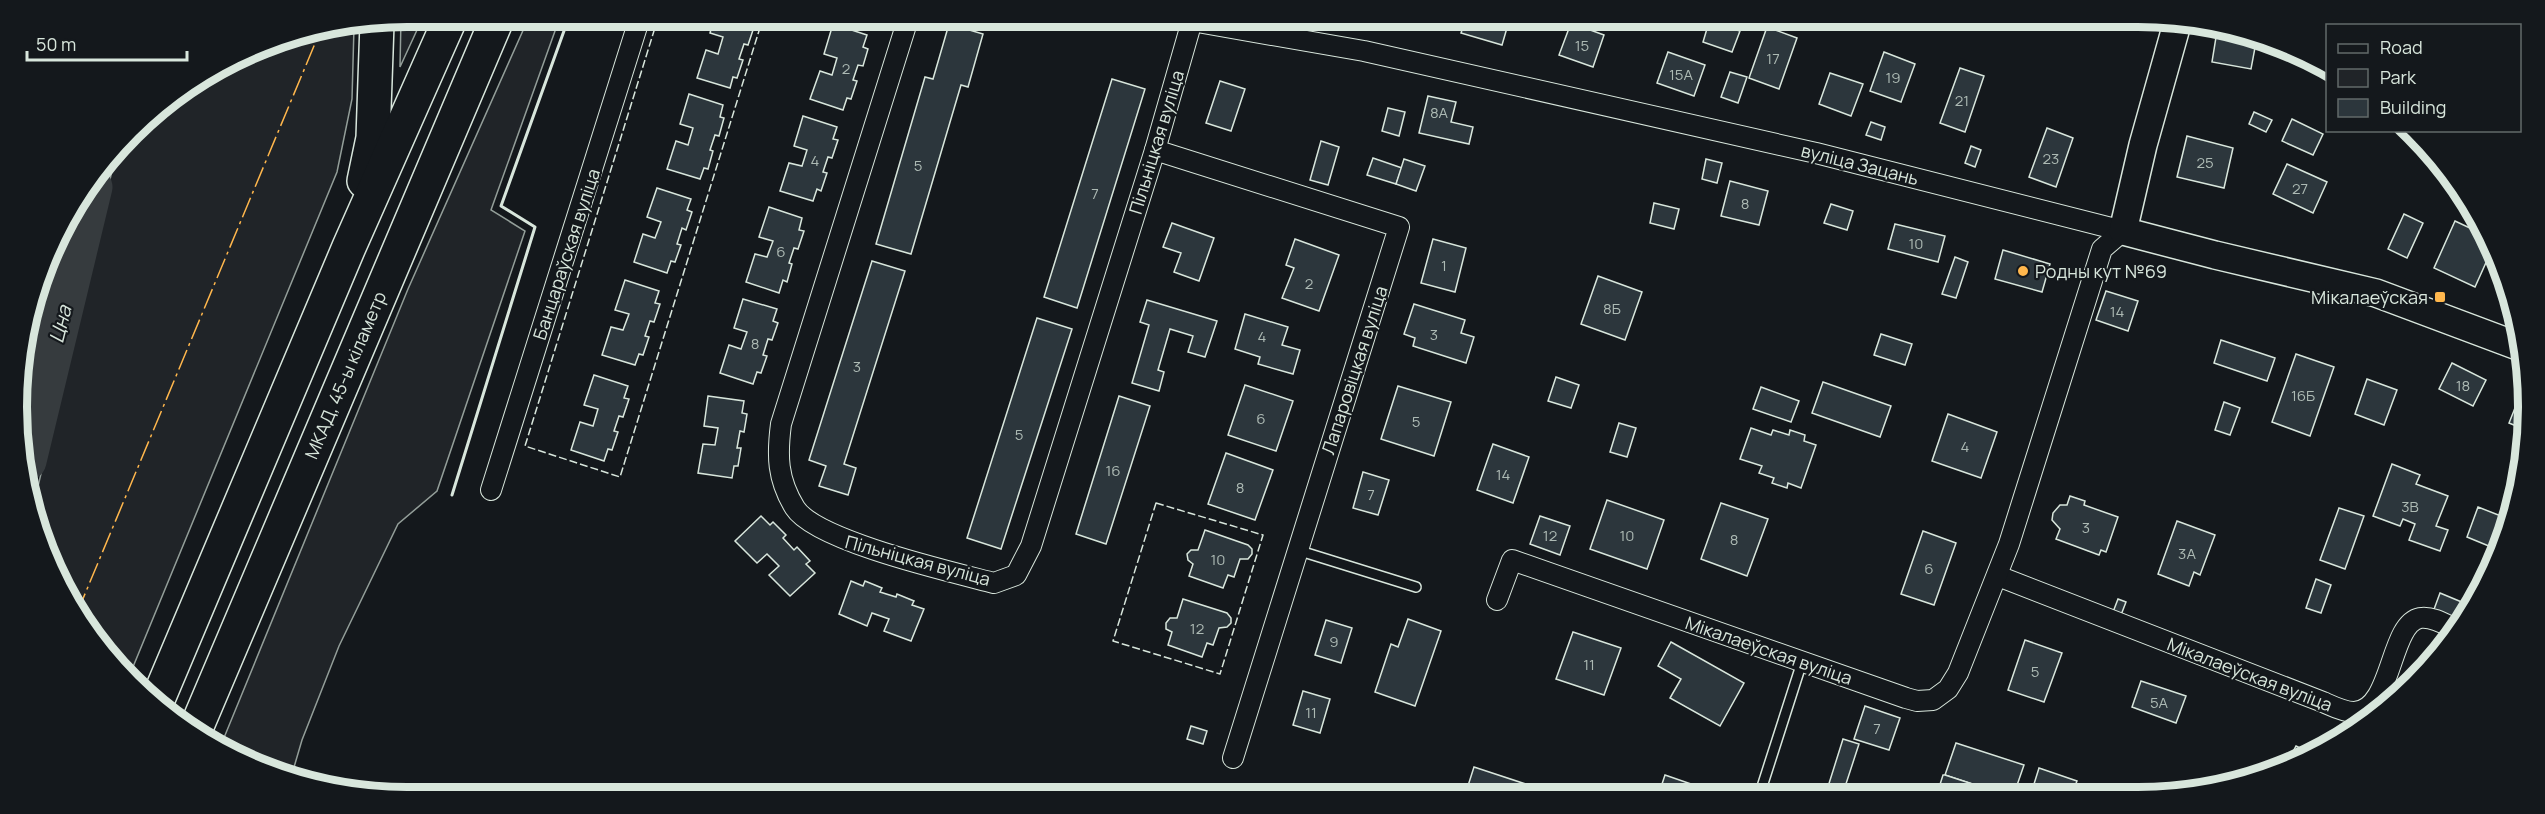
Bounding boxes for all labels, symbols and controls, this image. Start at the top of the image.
scale bar [27,24,188,62]
legend [2326,24,2521,132]
text: 50 m [36,32,76,56]
house number: 15 [1575,35,1589,56]
text: Road [2380,35,2423,59]
house number: 17 [1766,48,1780,69]
house number: 2 [842,58,850,79]
house number: 15А [1669,64,1694,85]
text: Park [2380,65,2417,89]
street label: Пільніцкая вуліца [1123,67,1189,217]
house number: 19 [1885,67,1901,88]
house number: 21 [1955,90,1969,111]
text: Building [2380,95,2446,119]
house number: 8А [1430,102,1449,123]
street label: вуліца Зацань [1799,138,1921,190]
house number: 23 [2043,148,2059,169]
house number: 4 [811,150,820,171]
house number: 25 [2196,152,2214,173]
house number: 5 [914,155,922,176]
street label: Банцараўская вуліца [527,165,605,343]
house number: 27 [2292,178,2308,199]
house number: 7 [1091,183,1099,204]
house number: 8 [1741,193,1749,214]
house number: 10 [1909,233,1924,254]
house number: 6 [776,241,786,262]
house number: 1 [1441,255,1447,276]
place label: Родны кут №69 [2035,259,2167,283]
marker: Родны кут №69 [2016,264,2030,278]
house number: 2 [1305,273,1313,294]
street label: Лапаровіцкая вуліца [1315,283,1393,457]
place label: Мікалаеўская [2311,285,2428,309]
street label: МКАД, 45-ы кіламетр [299,288,391,462]
marker: Мікалаеўская [2433,290,2447,304]
house number: 8Б [1603,298,1621,319]
house number: 14 [2110,301,2124,322]
water label: Цна [42,302,78,345]
house number: 3 [1430,324,1438,345]
house number: 4 [1258,326,1267,347]
house number: 8 [751,333,759,354]
house number: 3 [853,356,861,377]
house number: 18 [2456,375,2470,396]
house number: 16Б [2291,385,2315,406]
house number: 6 [1256,408,1266,429]
house number: 5 [1412,411,1420,432]
house number: 5 [1015,424,1023,445]
house number: 4 [1961,436,1970,457]
house number: 16 [1105,460,1121,481]
house number: 14 [1496,464,1510,485]
house number: 8 [1236,477,1244,498]
house number: 7 [1367,484,1375,505]
house number: 3В [2401,496,2419,517]
house number: 3 [2082,517,2090,538]
house number: 12 [1543,525,1557,546]
house number: 10 [1620,525,1635,546]
street label: Пільніцкая вуліца [843,529,993,591]
house number: 8 [1730,529,1738,550]
house number: 3А [2178,543,2196,564]
house number: 10 [1211,549,1226,570]
house number: 6 [1924,558,1934,579]
street label: Мікалаеўская вуліца [1682,610,1856,690]
house number: 12 [1190,618,1204,639]
house number: 9 [1329,631,1339,652]
street label: Мікалаеўская вуліца [2164,631,2336,717]
house number: 11 [1583,654,1595,675]
house number: 5 [2031,661,2039,682]
house number: 5А [2150,692,2169,713]
house number: 11 [1305,702,1317,723]
house number: 7 [1873,718,1881,739]

